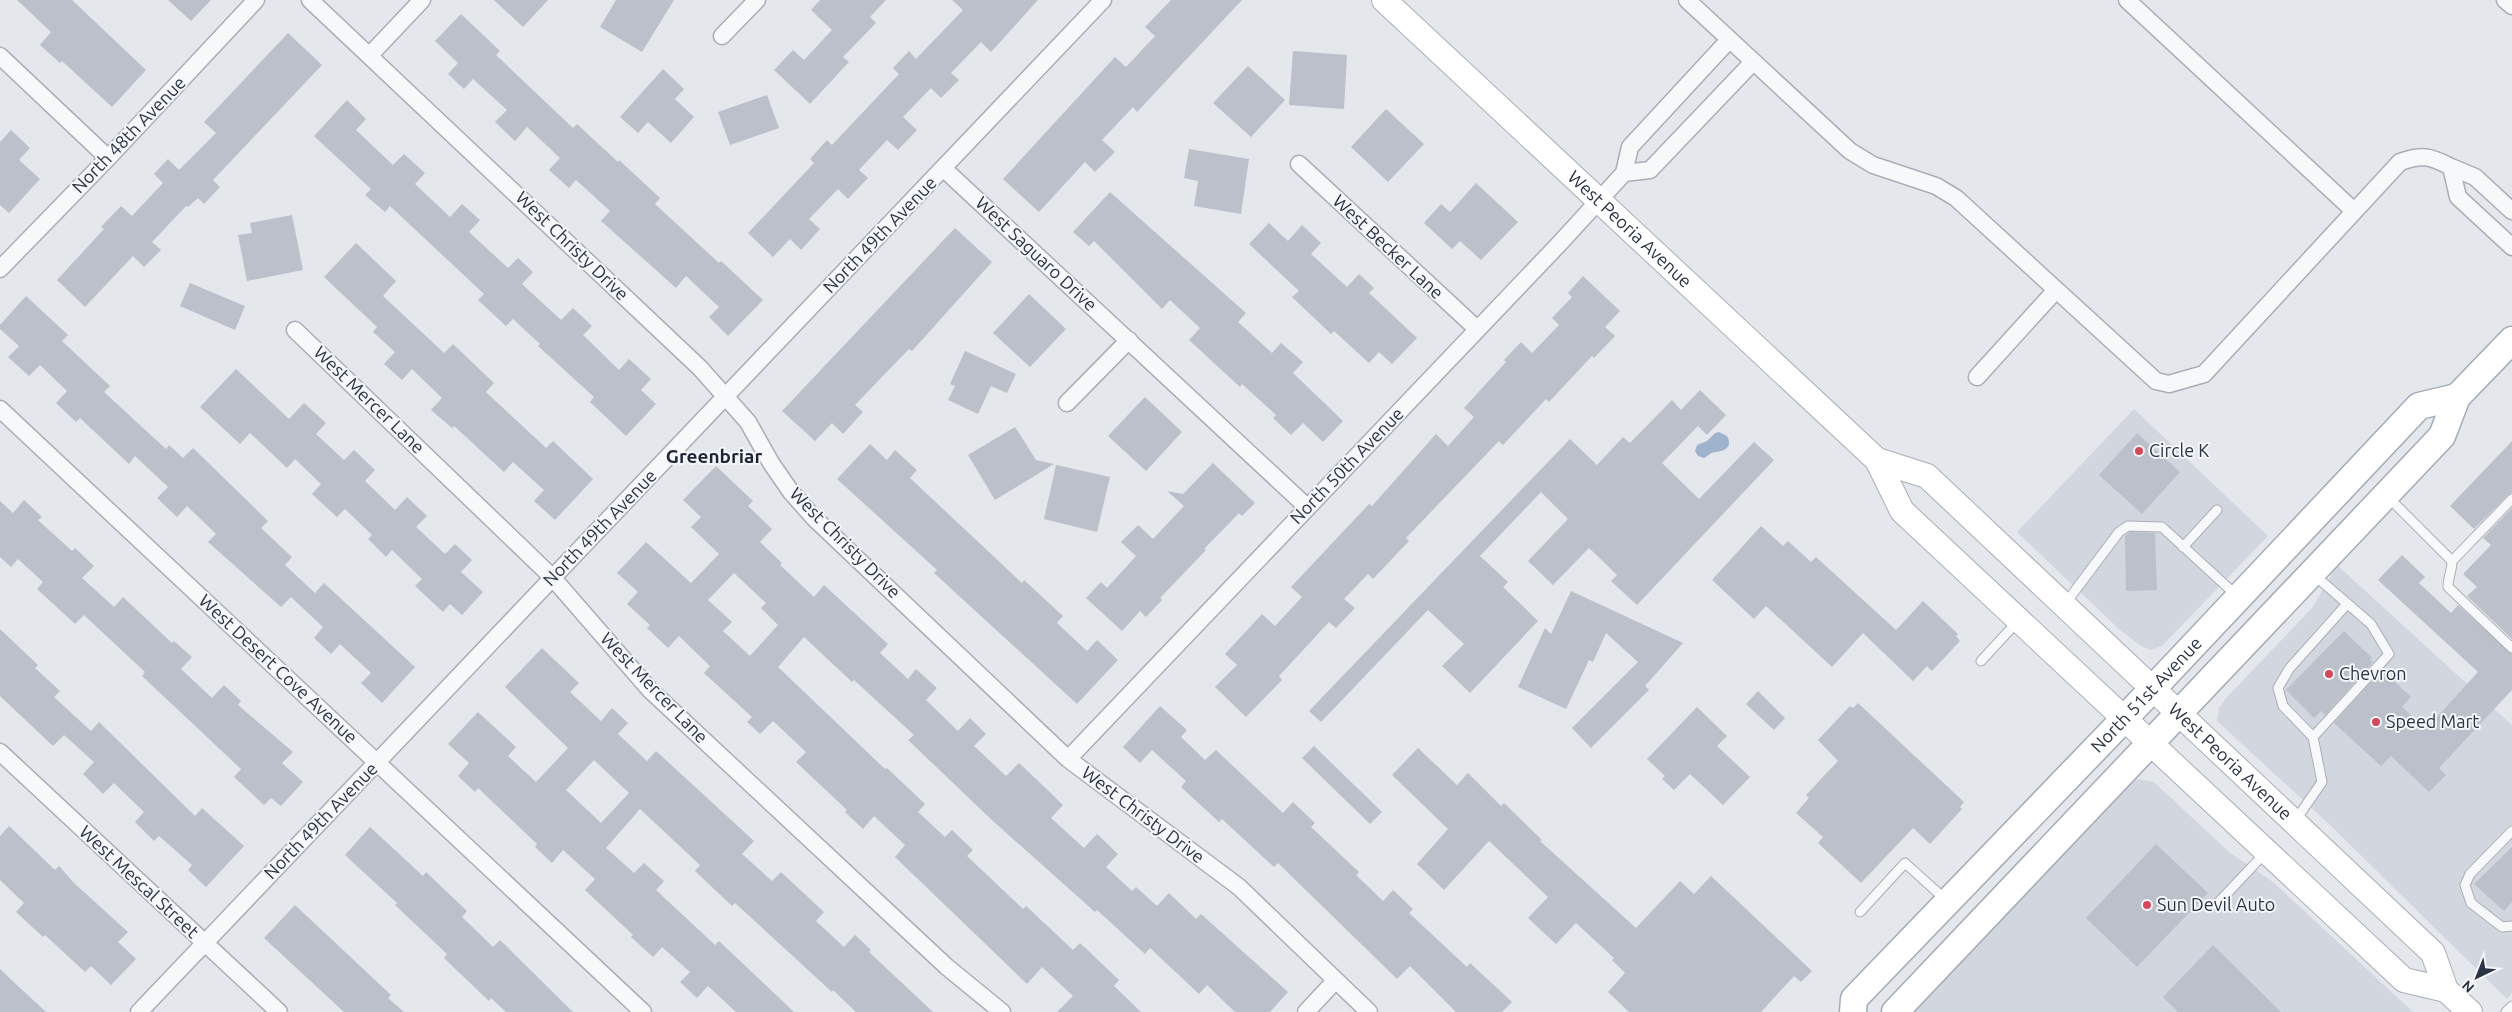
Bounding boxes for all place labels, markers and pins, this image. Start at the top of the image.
place label: Circle K [2149,440,2209,460]
marker: Circle K [2133,445,2145,457]
place label: Chevron [2339,663,2407,683]
marker: Chevron [2323,668,2335,680]
place label: Speed Mart [2386,711,2479,731]
marker: Speed Mart [2370,716,2382,728]
place label: Sun Devil Auto [2157,894,2275,914]
marker: Sun Devil Auto [2141,899,2153,911]

